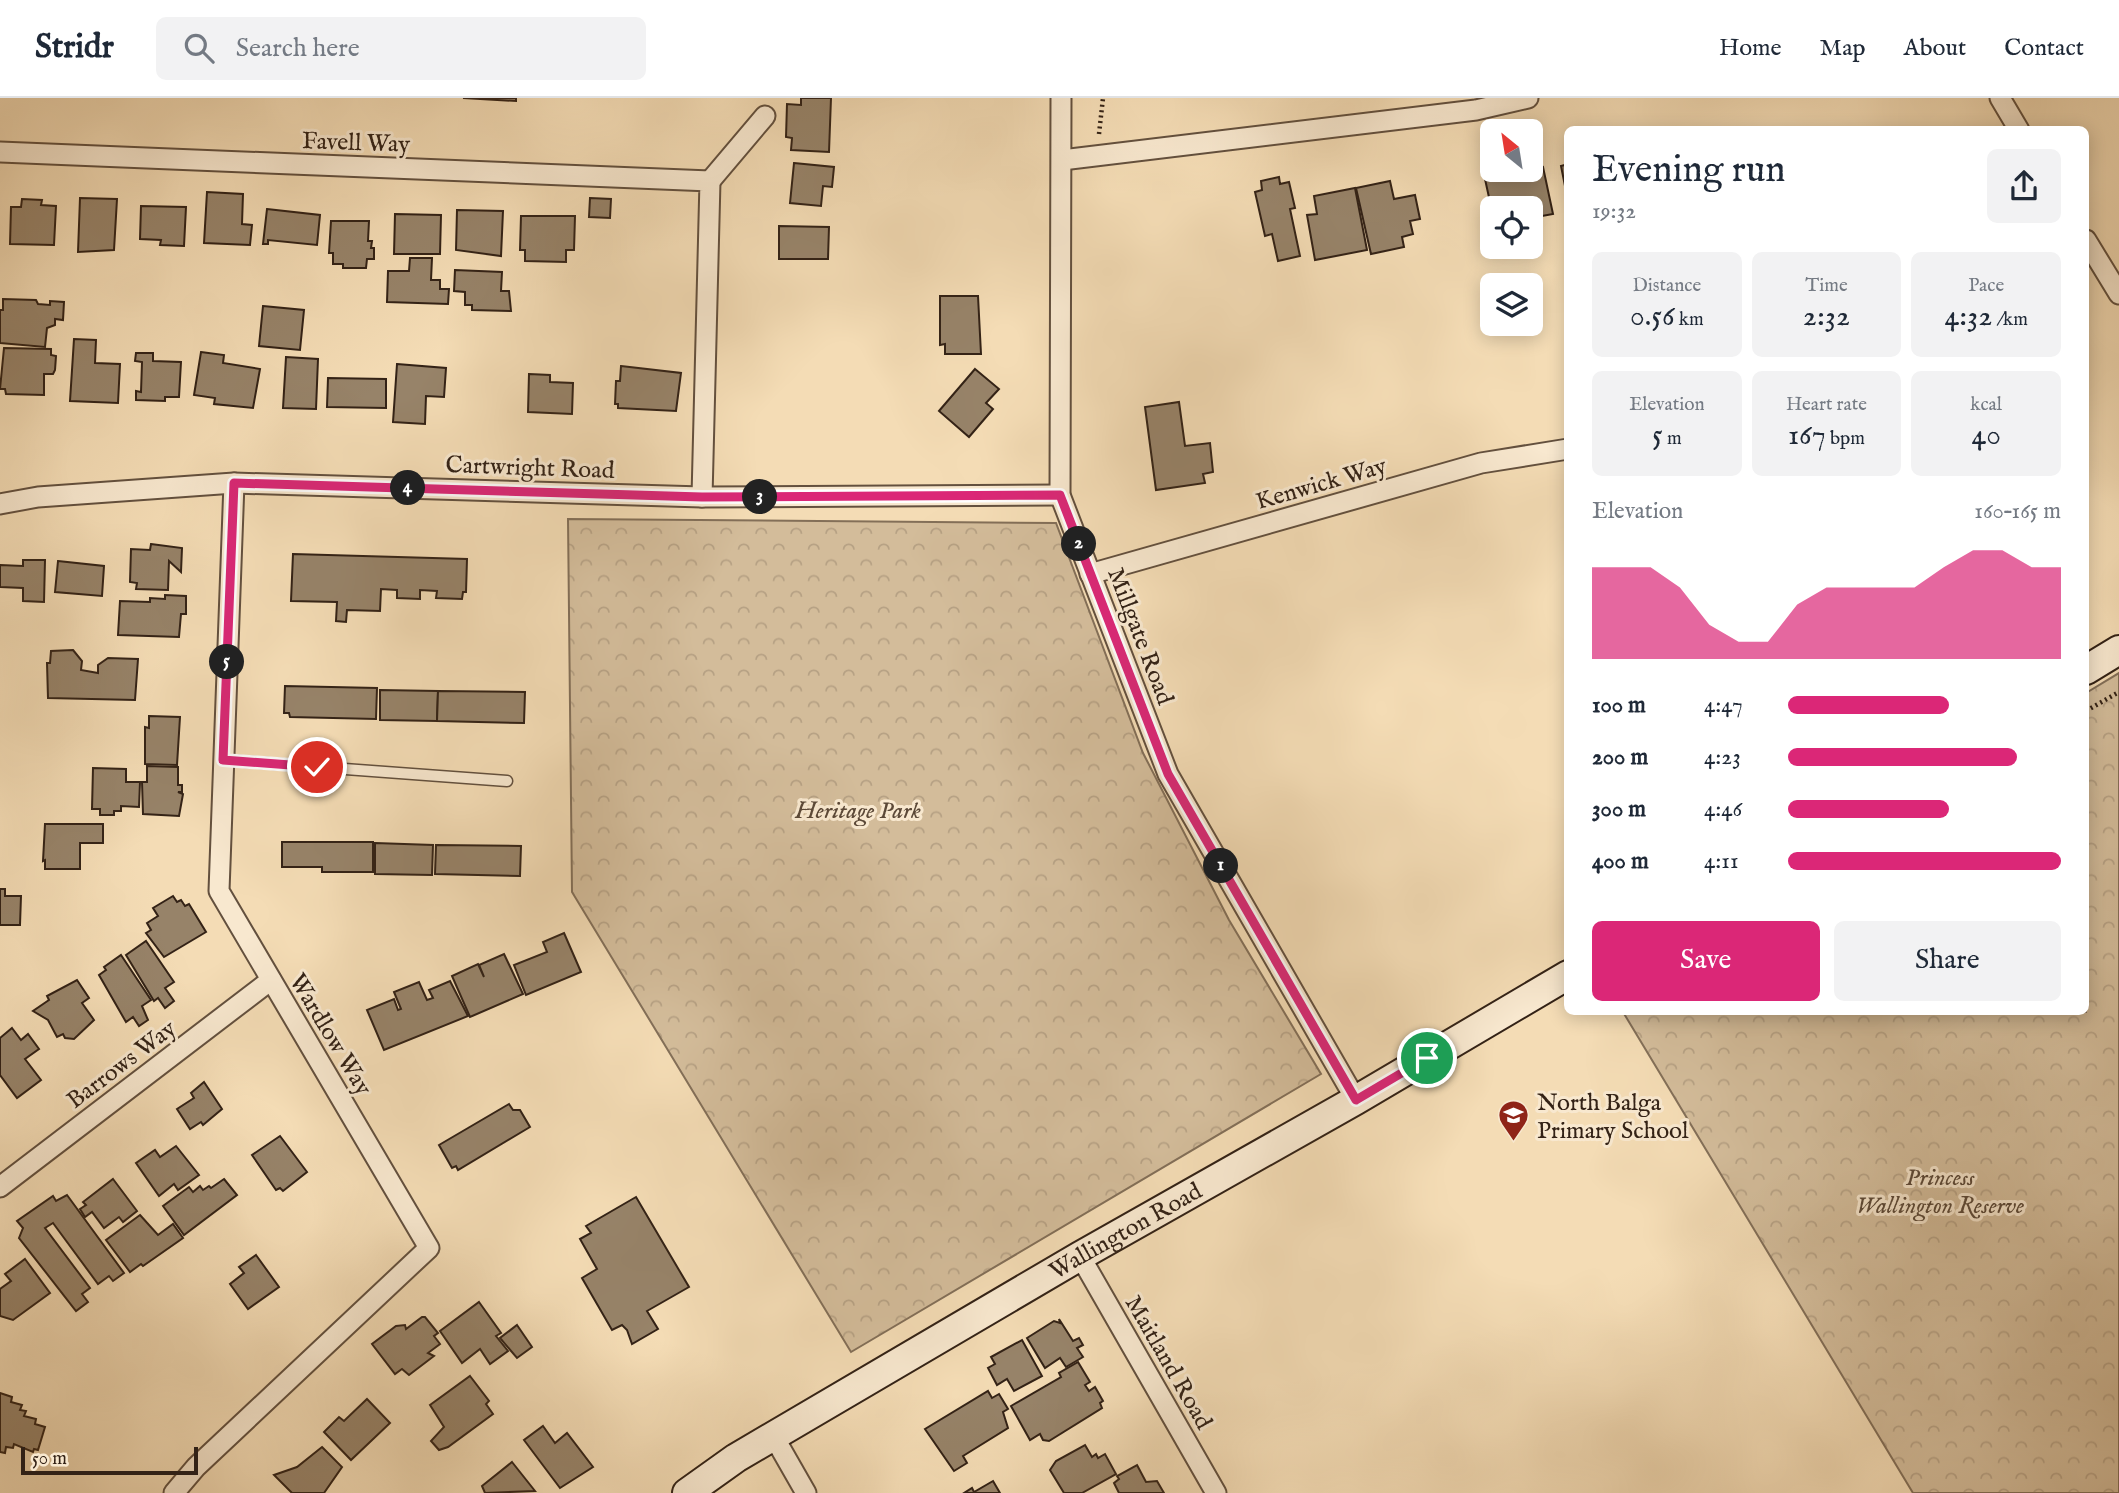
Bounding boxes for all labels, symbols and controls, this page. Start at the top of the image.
search box [156,17,646,80]
text: Stridr [35,27,114,69]
icon: search [180,29,218,67]
text: Search here [236,32,360,65]
text: Home [1719,33,1782,64]
text: Map [1820,33,1866,64]
text: About [1904,33,1966,64]
text: Contact [2004,33,2084,64]
north arrow [1480,119,1544,182]
map controls [1480,119,1543,336]
street label: Favell Way [301,126,411,161]
text: Evening run [1592,147,1786,195]
button: share [1987,149,2061,223]
button: locate [1480,196,1543,259]
text: 19:32 [1592,197,1636,226]
button: layers [1480,273,1543,336]
text: Distance [1632,274,1701,298]
text: Time [1805,274,1848,298]
text: Pace [1968,274,2004,298]
text: 0.56 [1630,298,1675,336]
text: 2:32 [1803,298,1850,336]
text: 4:32 [1944,298,1992,336]
text: km [1675,308,1704,332]
text: /km [1992,308,2028,332]
text: Elevation [1629,393,1705,417]
text: Heart rate [1786,393,1867,417]
text: kcal [1970,393,2002,417]
text: 5 [1652,417,1663,455]
text: 167 [1788,417,1826,455]
text: 40 [1971,417,2001,455]
text: m [1663,427,1682,451]
text: bpm [1826,427,1865,451]
street label: Cartwright Road [445,450,615,487]
street label: Kenwick Way [1252,451,1391,518]
pin: 4 [390,470,426,506]
text: 4 [403,475,412,499]
pin: 3 [742,480,778,514]
text: 3 [756,484,763,508]
text: Elevation [1592,497,1683,526]
text: 160–165 m [1974,497,2061,526]
pin: 2 [1062,526,1096,562]
text: 2 [1074,531,1083,555]
street label: Millgate Road [1099,564,1180,710]
pin: 5 [210,644,244,680]
text: 5 [223,649,230,673]
text: 100 m [1592,691,1646,720]
text: 4:47 [1704,691,1743,720]
pin [287,737,347,797]
text: 200 m [1592,743,1648,772]
text: 4:23 [1704,743,1741,772]
icon: check [298,748,336,786]
text: 300 m [1592,795,1646,824]
text: 4:46 [1704,795,1742,824]
park label: Heritage Park [794,796,921,827]
text: 400 m [1592,847,1649,876]
text: 4:11 [1704,847,1738,876]
pin: 1 [1204,848,1238,884]
text: 1 [1217,853,1224,877]
button: Save [1592,921,1820,1001]
button: Share [1834,921,2061,1001]
street label: Wardlow Way [281,968,378,1102]
street label: Barrows Way [61,1014,183,1116]
pin [1397,1028,1457,1088]
icon: arrive [1408,1039,1446,1077]
place label: North Balga Primary School [1537,1088,1689,1147]
school or university icon: North Balga Primary School [1497,1099,1531,1143]
park label: Princess Wallington Reserve [1856,1163,2024,1222]
street label: Wallington Road [1044,1176,1208,1288]
street label: Maitland Road [1117,1290,1219,1435]
scale bar [21,1444,198,1476]
text: 50 m [32,1447,67,1471]

